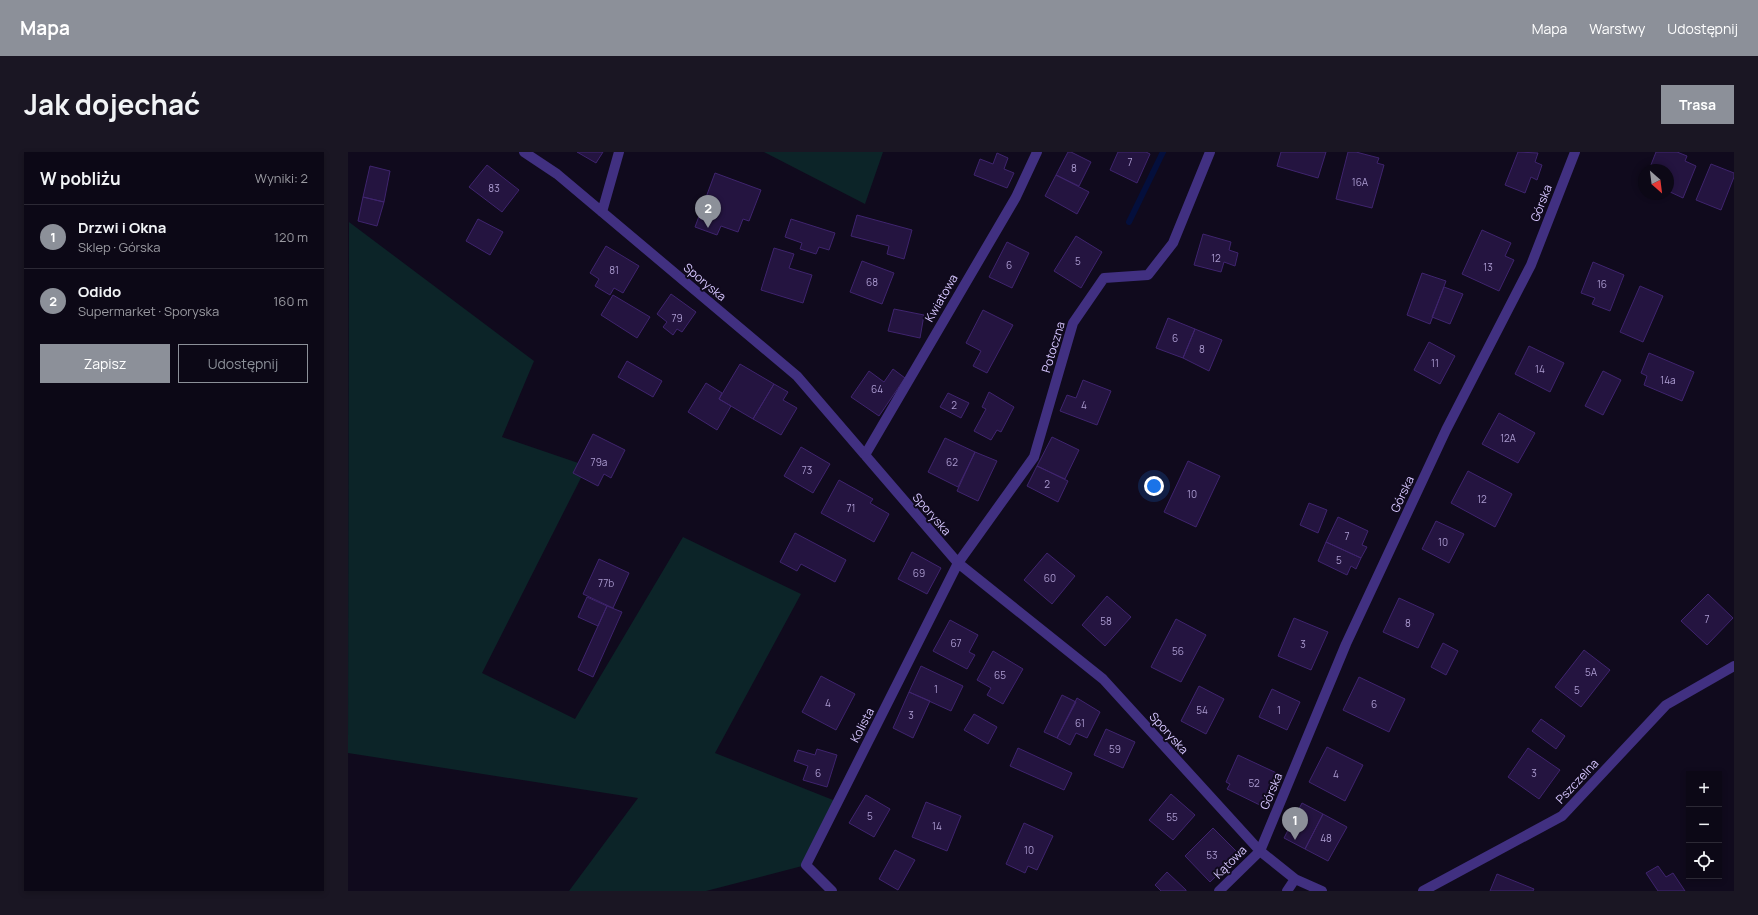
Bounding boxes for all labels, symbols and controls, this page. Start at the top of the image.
text: Mapa [20,15,70,41]
text: Mapa [1532,19,1567,38]
text: Warstwy [1589,19,1645,38]
text: Udostępnij [1667,19,1738,38]
text: Jak dojechać [24,85,200,123]
button: Trasa [1661,85,1734,124]
house number: 7 [1127,155,1133,169]
house number: 8 [1071,161,1077,175]
north arrow [1638,164,1674,200]
text: W pobliżu [40,167,121,190]
text: Wyniki: 2 [255,169,308,187]
house number: 16A [1352,175,1369,189]
house number: 83 [488,181,500,195]
street label: Górska [1526,182,1556,224]
pin: 2 [695,195,721,228]
text: Drzwi i Okna [78,217,166,238]
text: 1 [50,228,56,246]
text: 120 m [274,228,308,246]
text: Sklep · Górska [78,238,161,256]
house number: 12 [1211,251,1221,265]
house number: 5 [1075,254,1081,268]
house number: 6 [1006,258,1012,272]
street label: Sporyska [680,259,730,305]
house number: 13 [1483,260,1493,274]
house number: 81 [609,263,619,277]
street label: Kwiatowa [920,271,962,325]
house number: 68 [866,275,878,289]
house number: 16 [1597,277,1607,291]
text: Odido [78,281,121,302]
text: 2 [49,292,57,310]
text: 160 m [273,292,308,310]
text: Supermarket · Sporyska [78,302,219,320]
house number: 79 [671,311,683,325]
street label: Potoczna [1037,319,1069,375]
house number: 6 [1172,331,1178,345]
house number: 8 [1199,342,1205,356]
button: Zapisz [40,344,170,383]
button: Udostępnij [178,344,308,383]
house number: 11 [1431,356,1439,370]
house number: 14 [1535,362,1545,376]
house number: 14a [1660,373,1676,387]
house number: 64 [871,382,883,396]
house number: 2 [951,398,957,412]
house number: 4 [1081,398,1087,412]
house number: 12A [1500,431,1517,445]
house number: 79a [591,455,607,469]
house number: 62 [946,455,958,469]
house number: 73 [802,463,812,477]
street label: Górska [1386,473,1418,515]
your location [1144,476,1164,496]
house number: 2 [1044,477,1050,491]
house number: 10 [1187,487,1197,501]
street label: Sporyska [909,489,955,539]
house number: 12 [1477,492,1487,506]
house number: 71 [847,501,855,515]
house number: 7 [1344,529,1350,543]
house number: 10 [1438,535,1448,549]
house number: 5 [1336,553,1342,567]
house number: 69 [913,566,925,580]
house number: 60 [1044,571,1056,585]
house number: 77b [598,576,614,590]
house number: 7 [1704,612,1710,626]
house number: 58 [1100,614,1112,628]
house number: 8 [1405,616,1411,630]
house number: 67 [950,636,962,650]
house number: 3 [1300,637,1306,651]
house number: 56 [1172,644,1184,658]
house number: 5A [1585,665,1598,679]
house number: 65 [994,668,1006,682]
house number: 1 [934,682,938,696]
house number: 5 [1574,683,1580,697]
house number: 4 [825,696,831,710]
house number: 6 [1371,697,1377,711]
house number: 54 [1196,703,1208,717]
house number: 1 [1277,703,1281,717]
street label: Kolista [846,705,878,745]
house number: 3 [908,708,914,722]
street label: Sporyska [1146,708,1192,758]
house number: 61 [1075,716,1085,730]
house number: 59 [1109,742,1121,756]
street label: Pszczelna [1552,755,1602,807]
house number: 6 [815,766,821,780]
house number: 3 [1531,766,1537,780]
house number: 4 [1333,767,1339,781]
street label: Górska [1256,770,1286,812]
map controls [1686,771,1722,879]
button: + [1686,771,1722,807]
house number: 52 [1248,776,1260,790]
pin: 1 [1282,807,1308,840]
button: − [1686,807,1722,843]
house number: 5 [867,809,873,823]
house number: 55 [1166,810,1178,824]
house number: 14 [932,819,942,833]
house number: 48 [1320,831,1332,845]
street label: Kątowa [1210,842,1250,882]
house number: 10 [1024,843,1034,857]
button: locate [1686,843,1722,879]
house number: 53 [1206,848,1218,862]

